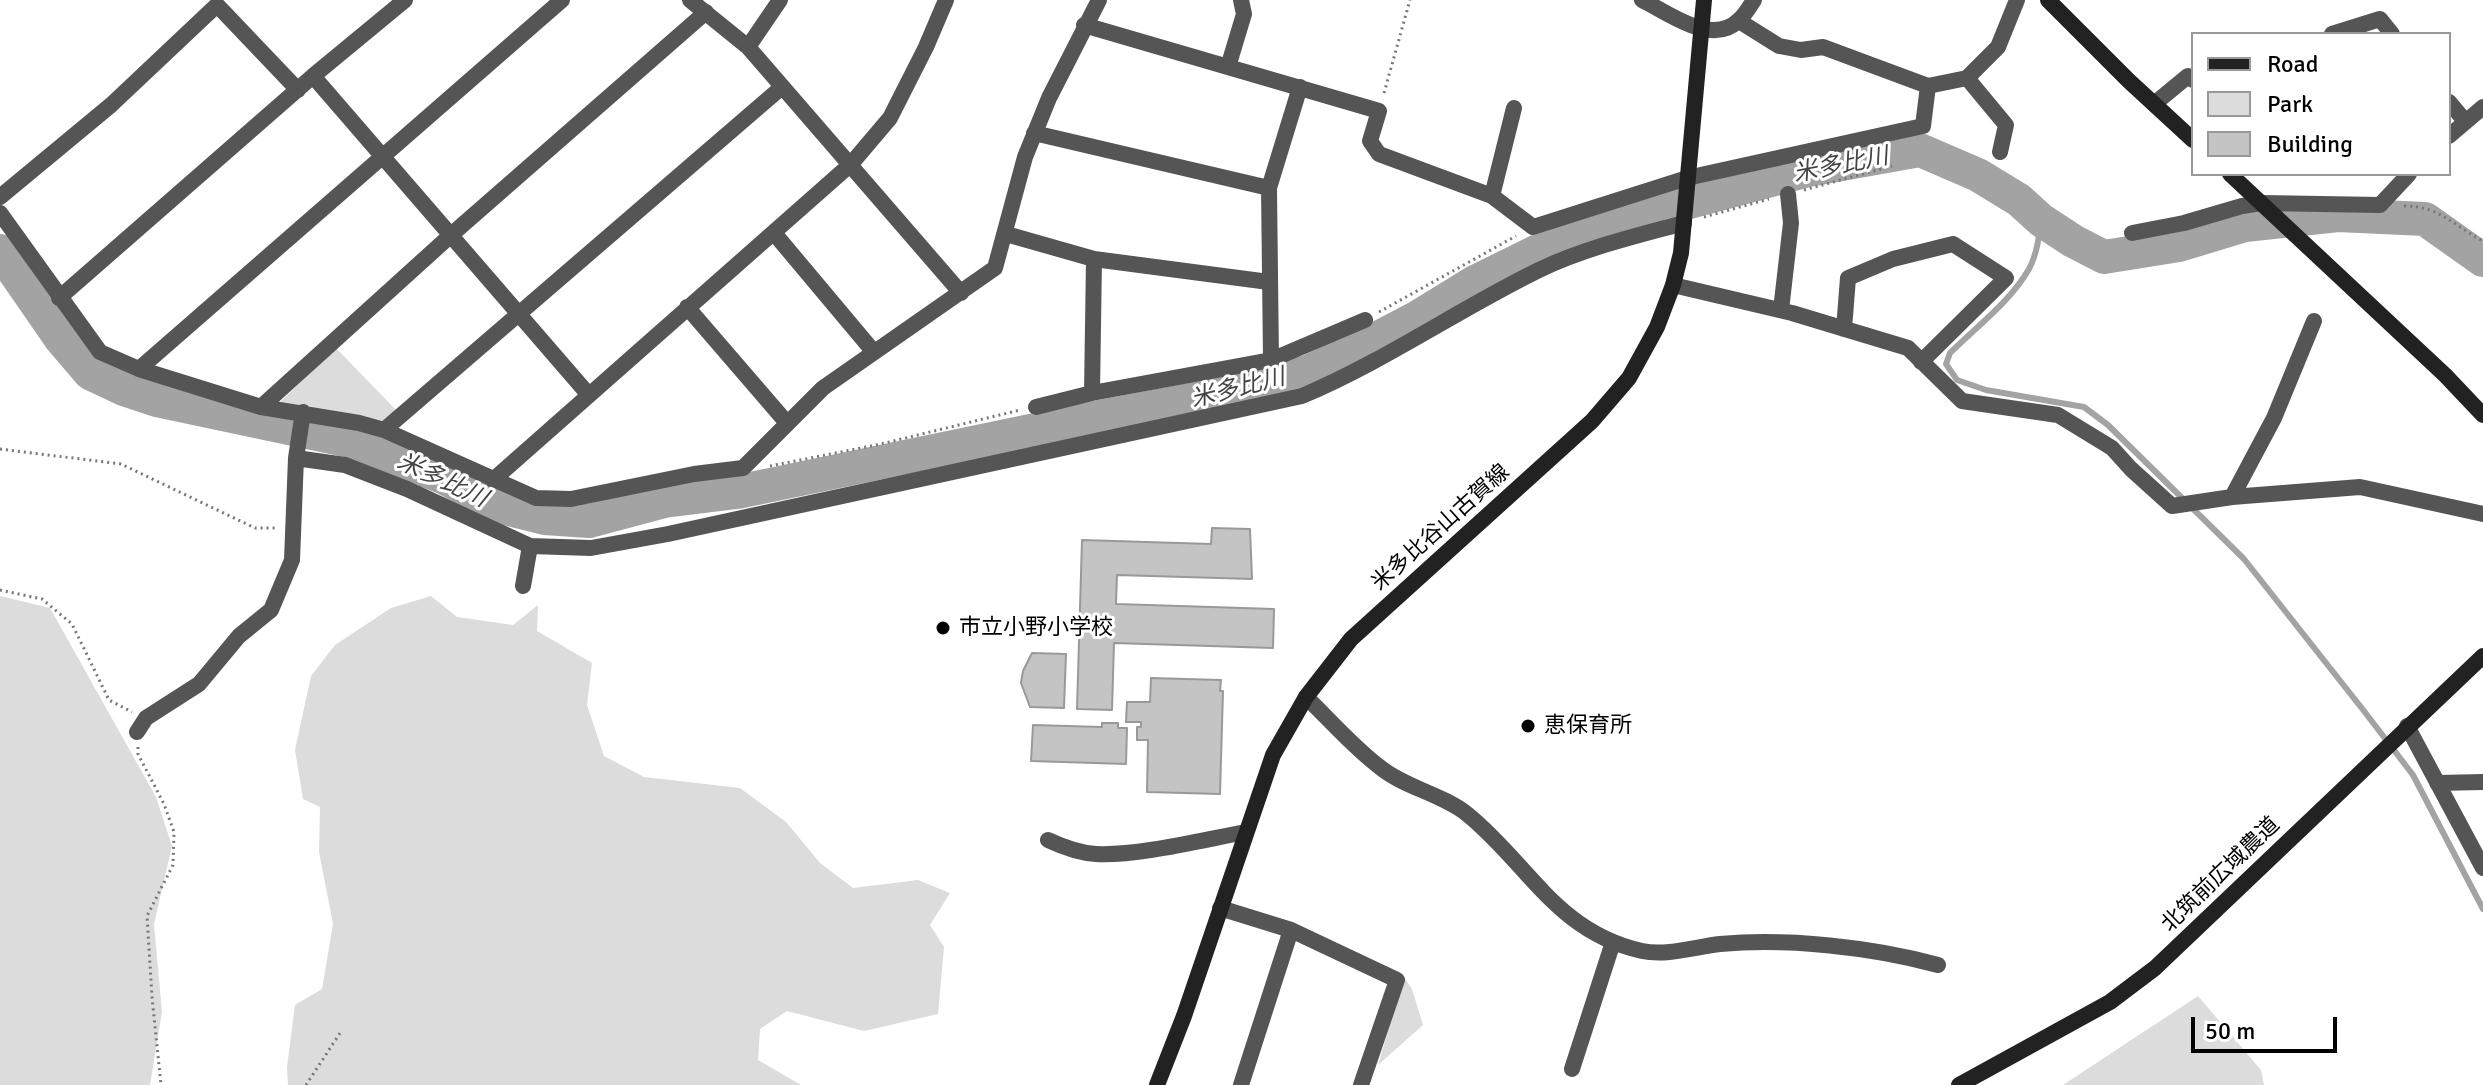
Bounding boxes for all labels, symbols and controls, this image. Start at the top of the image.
legend [2191,32,2451,176]
text: Road [2267,49,2318,79]
text: Park [2267,89,2313,119]
text: Building [2267,129,2353,159]
water label: 米多比川 [1791,143,1891,189]
water label: 米多比川 [1188,363,1288,415]
water label: 米多比川 [392,448,492,514]
street label: 米多比谷山古賀線 [1367,459,1515,597]
place label: 市立小野小学校 [959,615,1113,641]
marker: 市立小野小学校 [934,619,952,637]
place label: 恵保育所 [1544,713,1632,739]
marker: 恵保育所 [1519,717,1537,735]
street label: 北筑前広域農道 [2156,812,2286,938]
scale bar [2195,1001,2341,1051]
text: 50 m [2205,1016,2255,1046]

